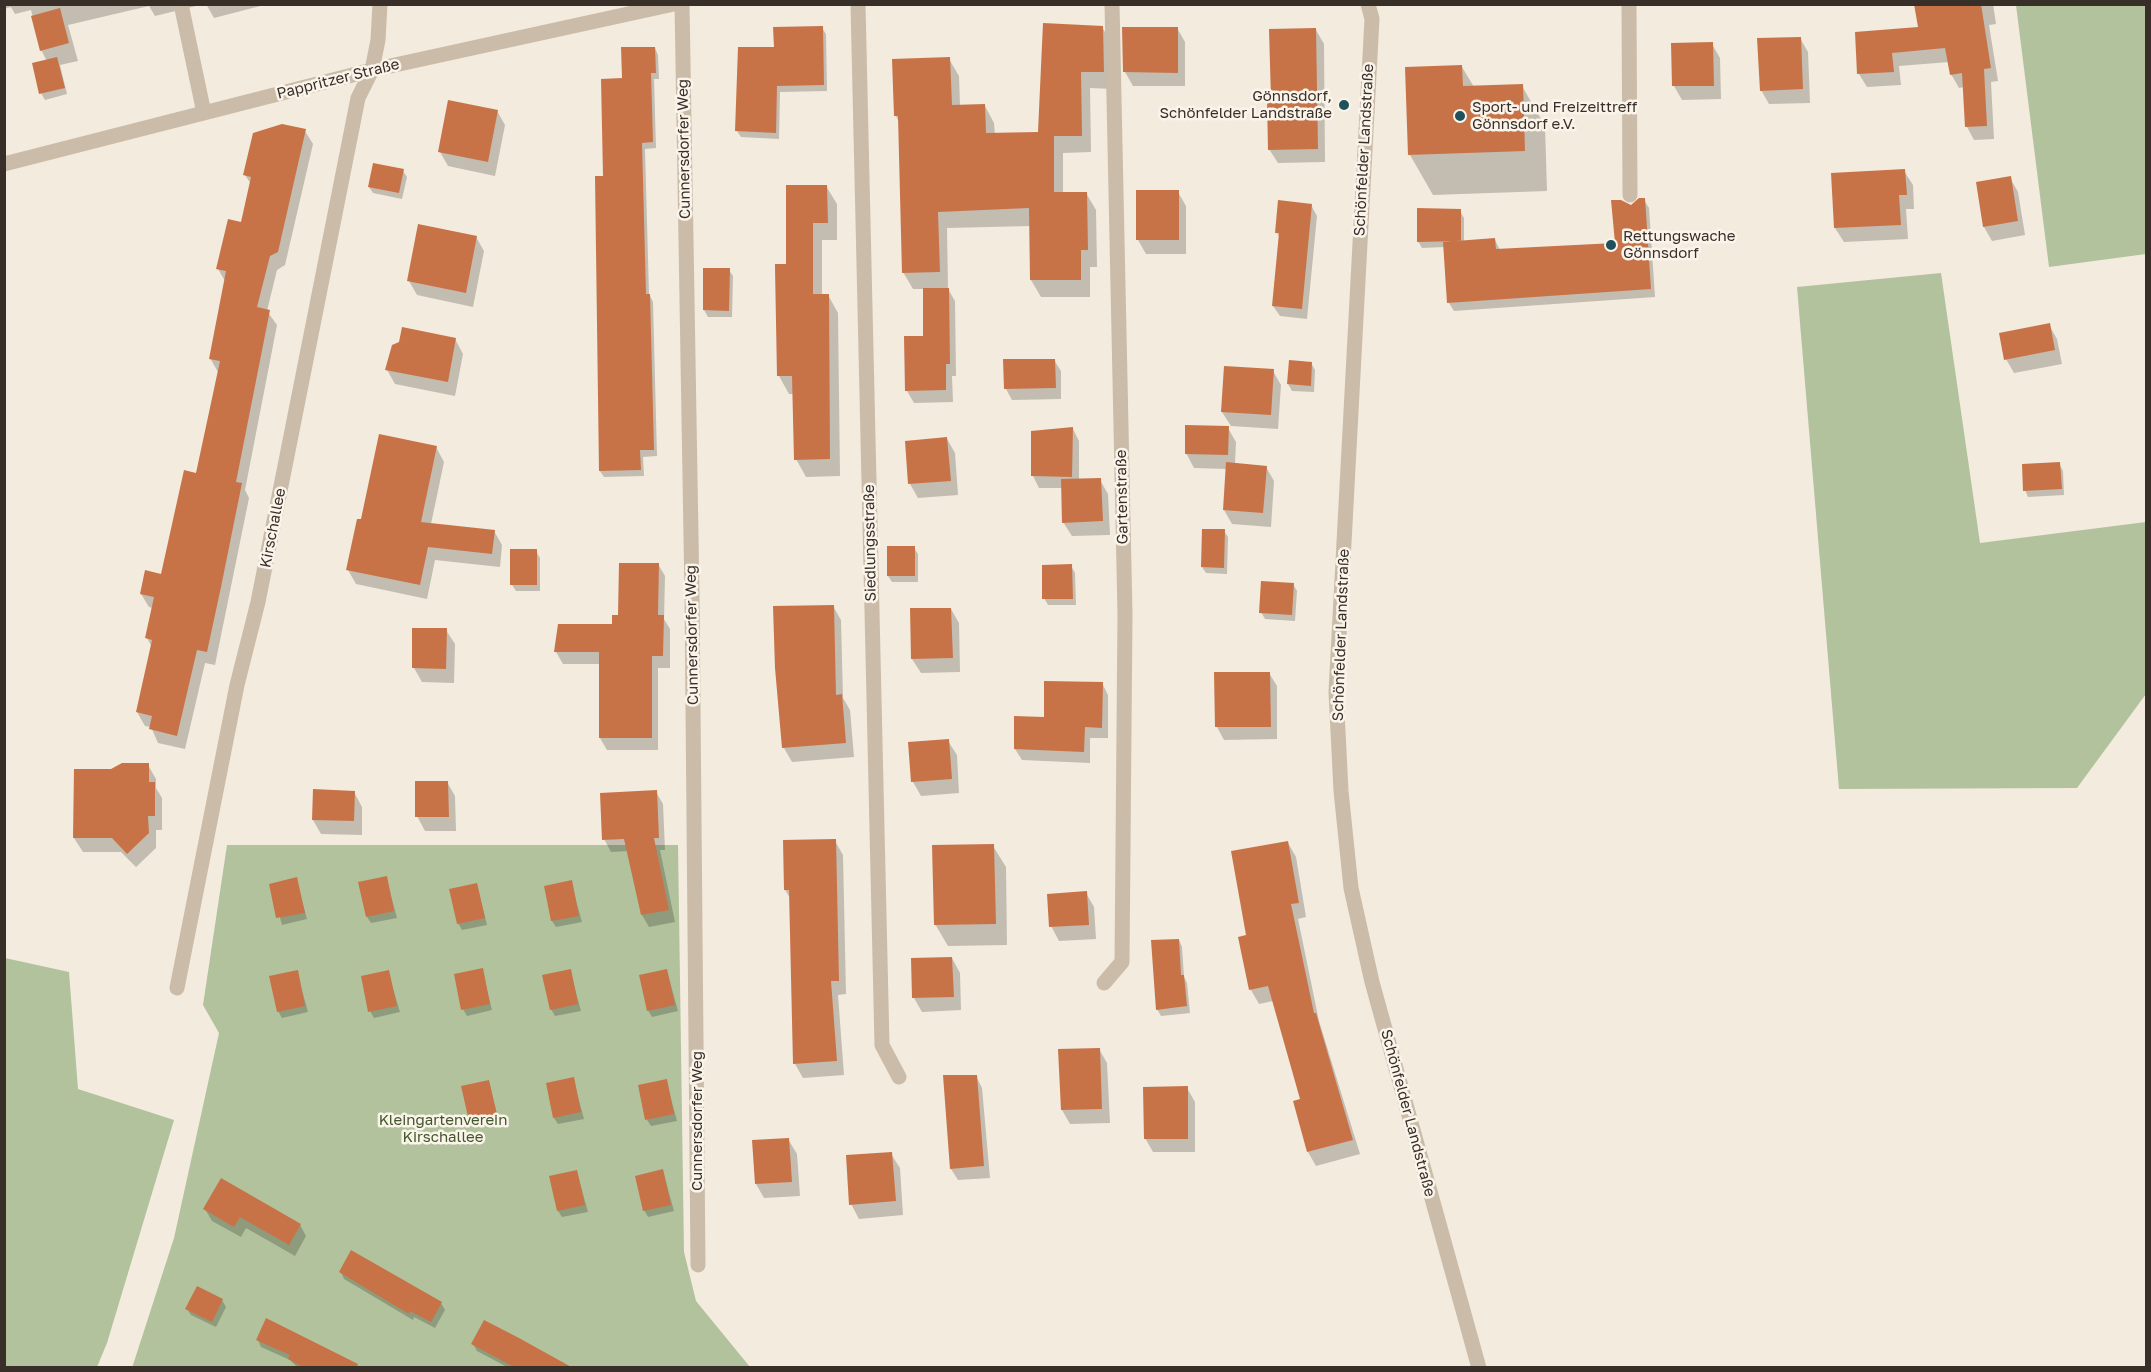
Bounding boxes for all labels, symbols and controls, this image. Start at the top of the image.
street label: Pappritzer Straße [275,55,401,103]
street label: Schönfelder Landstraße [1350,63,1378,237]
street label: Cunnersdorfer Weg [674,79,694,219]
place label: Gönnsdorf, Schönfelder Landstraße [1159,87,1332,122]
marker: Gönnsdorf, Schönfelder Landstraße [1337,98,1351,112]
place label: Sport- und Freizeittreff Gönnsdorf e.V. [1472,98,1637,133]
marker: Sport- und Freizeittreff Gönnsdorf e.V. [1453,109,1467,123]
place label: Rettungswache Gönnsdorf [1623,227,1735,262]
marker: Rettungswache Gönnsdorf [1604,238,1618,252]
street label: Gartenstraße [1112,450,1132,544]
street label: Siedlungsstraße [860,484,880,602]
street label: Kirschallee [256,487,290,569]
street label: Schönfelder Landstraße [1329,548,1353,722]
street label: Cunnersdorfer Weg [682,565,702,705]
street label: Schönfelder Landstraße [1377,1027,1439,1199]
street label: Cunnersdorfer Weg [688,1051,706,1191]
park label: Kleingartenverein Kirschallee [379,1111,507,1146]

